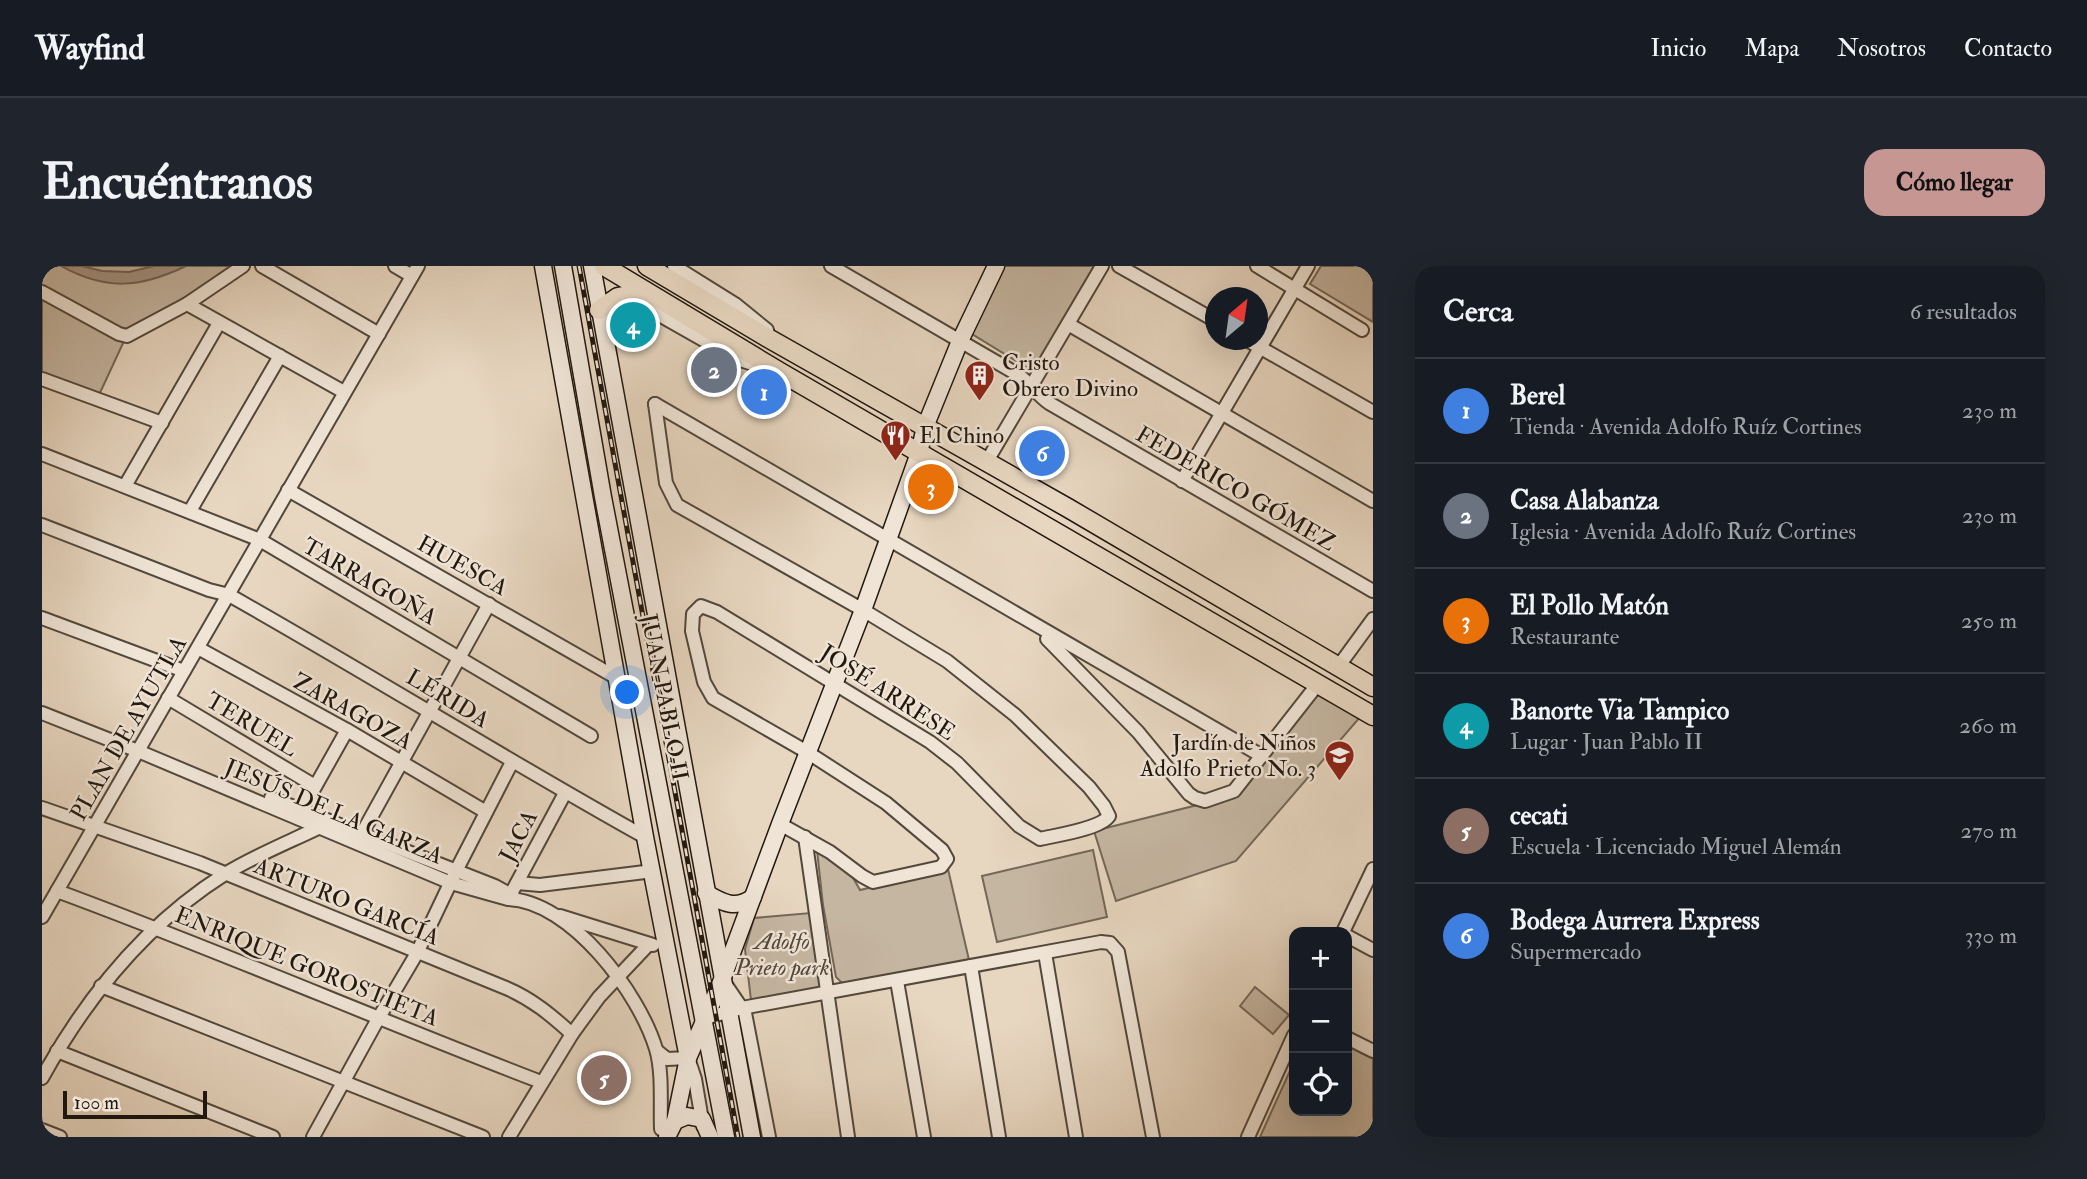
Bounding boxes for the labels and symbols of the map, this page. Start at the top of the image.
north arrow [1205,287,1268,350]
pin: 4 [610,299,656,351]
pin: 2 [691,344,737,396]
place label: Cristo Obrero Divino [1002,348,1138,403]
building icon: Cristo Obrero Divino [962,358,996,402]
pin: 1 [741,366,787,418]
restaurant icon: El Chino [879,418,913,462]
street label: FEDERICO GÓMEZ [1131,419,1341,557]
place label: El Chino [919,421,1004,450]
pin: 6 [1019,427,1065,479]
pin: 3 [908,461,954,513]
street label: HUESCA [412,529,513,602]
street label: TARRAGOÑA [297,531,443,632]
street label: JUAN PABLO II [634,610,695,783]
street label: PLAN DE AYUTLA [64,630,193,826]
street label: JOSÉ ARRESE [814,637,961,747]
street label: LÉRIDA [401,662,495,735]
street label: ZARAGOZA [288,667,418,756]
your location [610,675,644,709]
street label: TERUEL [201,686,303,763]
place label: Jardín de Niños Adolfo Prieto No. 3 [1139,728,1316,783]
school or university icon: Jardín de Niños Adolfo Prieto No. 3 [1322,738,1356,782]
street label: JESÚS DE LA GARZA [219,752,448,871]
street label: JACA [492,805,544,868]
street label: ARTURO GARCÍA [249,851,444,952]
street label: ENRIQUE GOROSTIETA [171,900,443,1033]
park label: Adolfo Prieto park [733,927,830,982]
pin: 5 [581,1052,627,1104]
scale bar [63,1088,206,1120]

